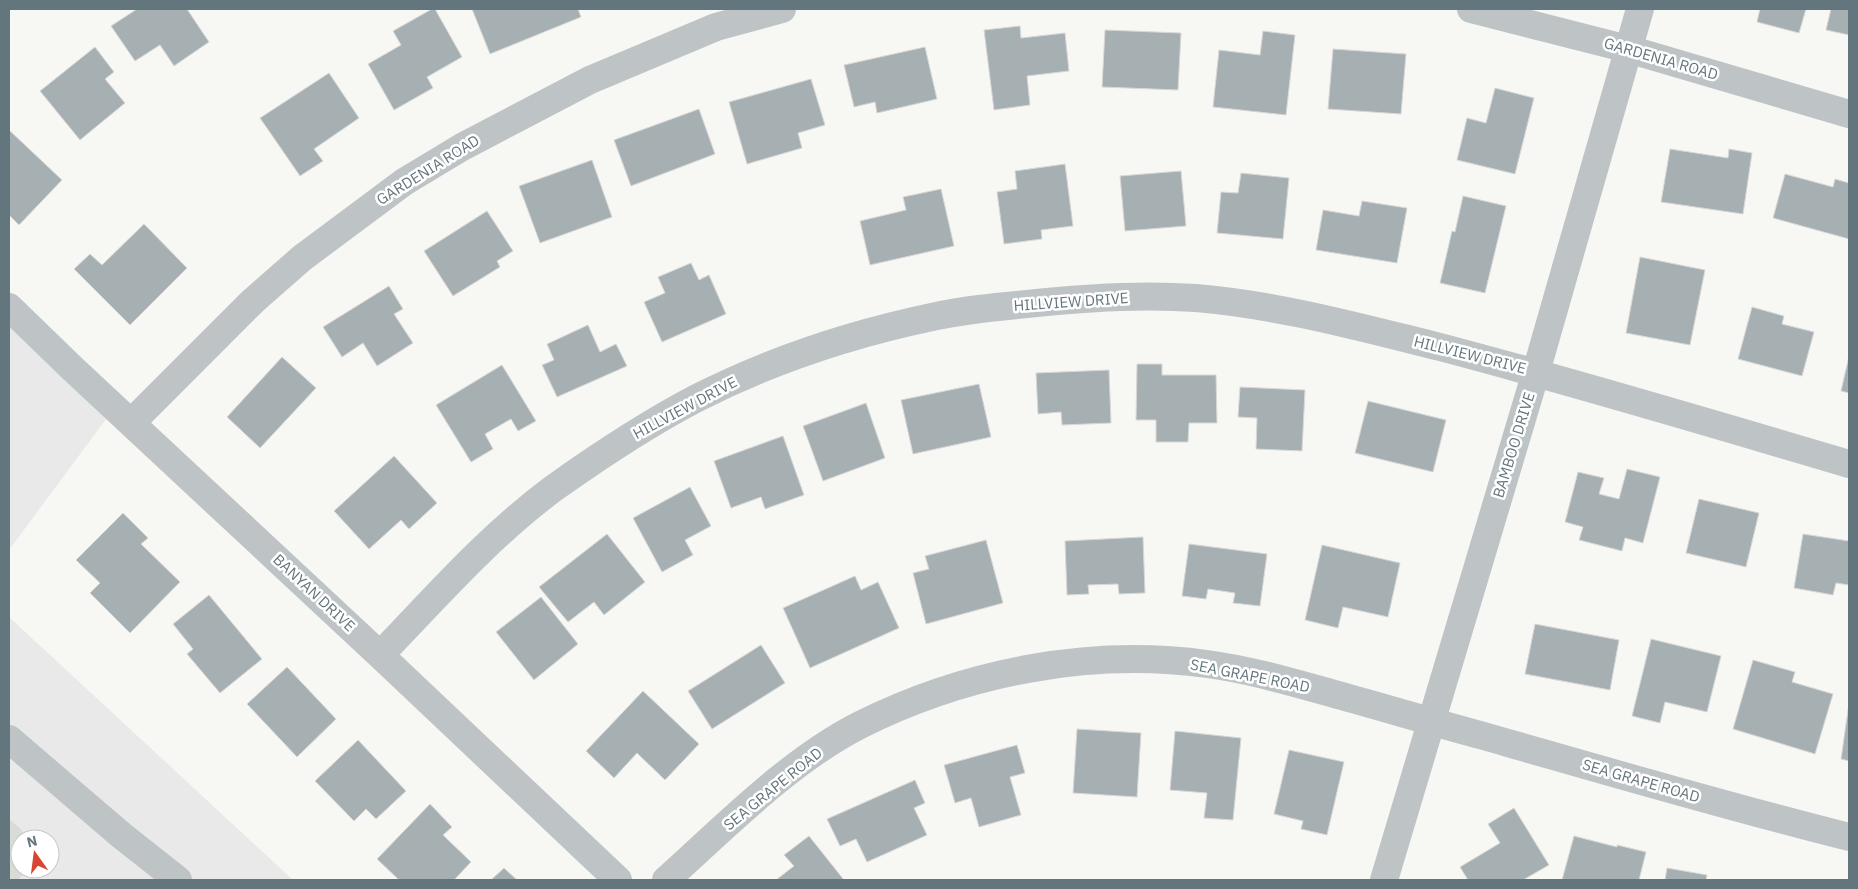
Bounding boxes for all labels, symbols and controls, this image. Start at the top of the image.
street label: GARDENIA ROAD [1602,33,1720,84]
street label: GARDENIA ROAD [373,130,483,209]
street label: HILLVIEW DRIVE [1013,288,1129,315]
street label: HILLVIEW DRIVE [1412,331,1528,378]
street label: HILLVIEW DRIVE [630,372,740,443]
street label: BAMBOO DRIVE [1488,390,1539,500]
street label: BANYAN DRIVE [269,550,359,635]
street label: SEA GRAPE ROAD [1189,655,1311,696]
street label: SEA GRAPE ROAD [720,743,826,834]
street label: SEA GRAPE ROAD [1580,755,1702,806]
north arrow [10,829,60,879]
text: N [25,831,39,851]

